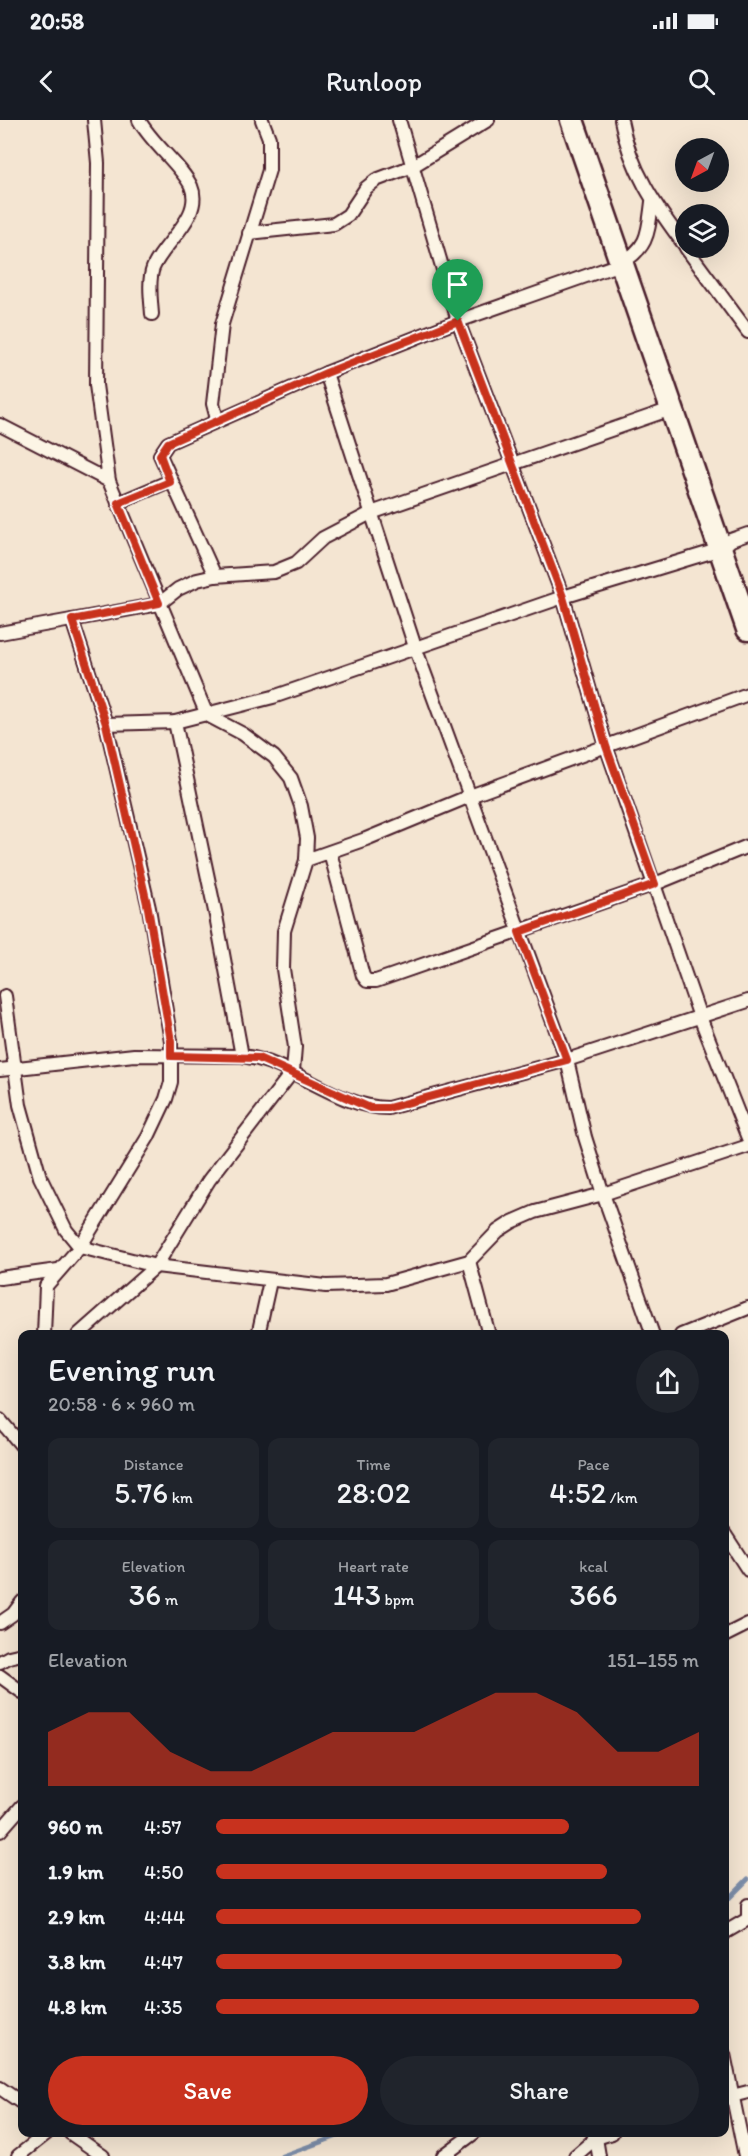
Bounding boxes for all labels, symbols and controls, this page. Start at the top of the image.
text: 20:58 [30,8,84,35]
icon: back [30,65,63,98]
text: Runloop [326,65,422,98]
icon: search [685,65,718,98]
north arrow [675,138,729,192]
map controls [675,138,729,258]
button: layers [675,204,729,258]
pin [432,259,483,321]
icon: arrive [441,268,474,301]
text: Evening run [48,1350,215,1389]
button: share [636,1350,699,1413]
text: 20:58 · 6 × 960 m [48,1392,195,1416]
text: Distance [124,1455,183,1474]
text: Time [356,1455,391,1474]
text: Pace [577,1455,610,1474]
text: 5.76 [114,1474,168,1511]
text: 28:02 [337,1474,410,1511]
text: 4:52 [549,1474,606,1511]
text: km [168,1488,193,1507]
text: /km [606,1488,638,1507]
text: Elevation [122,1557,185,1576]
text: Heart rate [338,1557,409,1576]
text: kcal [579,1557,608,1576]
text: 36 [129,1576,161,1613]
text: 143 [333,1576,381,1613]
text: 366 [569,1576,618,1613]
text: m [161,1590,178,1609]
text: bpm [381,1590,414,1609]
text: Elevation [48,1648,127,1672]
text: 151–155 m [607,1648,699,1672]
text: 960 m [48,1815,103,1839]
text: 4:57 [144,1815,181,1839]
text: 1.9 km [48,1860,104,1884]
text: 4:50 [144,1860,184,1884]
text: 2.9 km [48,1905,105,1929]
text: 4:44 [144,1905,185,1929]
text: 3.8 km [48,1950,106,1974]
text: 4:47 [144,1950,183,1974]
text: 4.8 km [48,1995,107,2019]
text: 4:35 [144,1995,182,2019]
button: Save [48,2056,368,2125]
button: Share [380,2056,699,2125]

